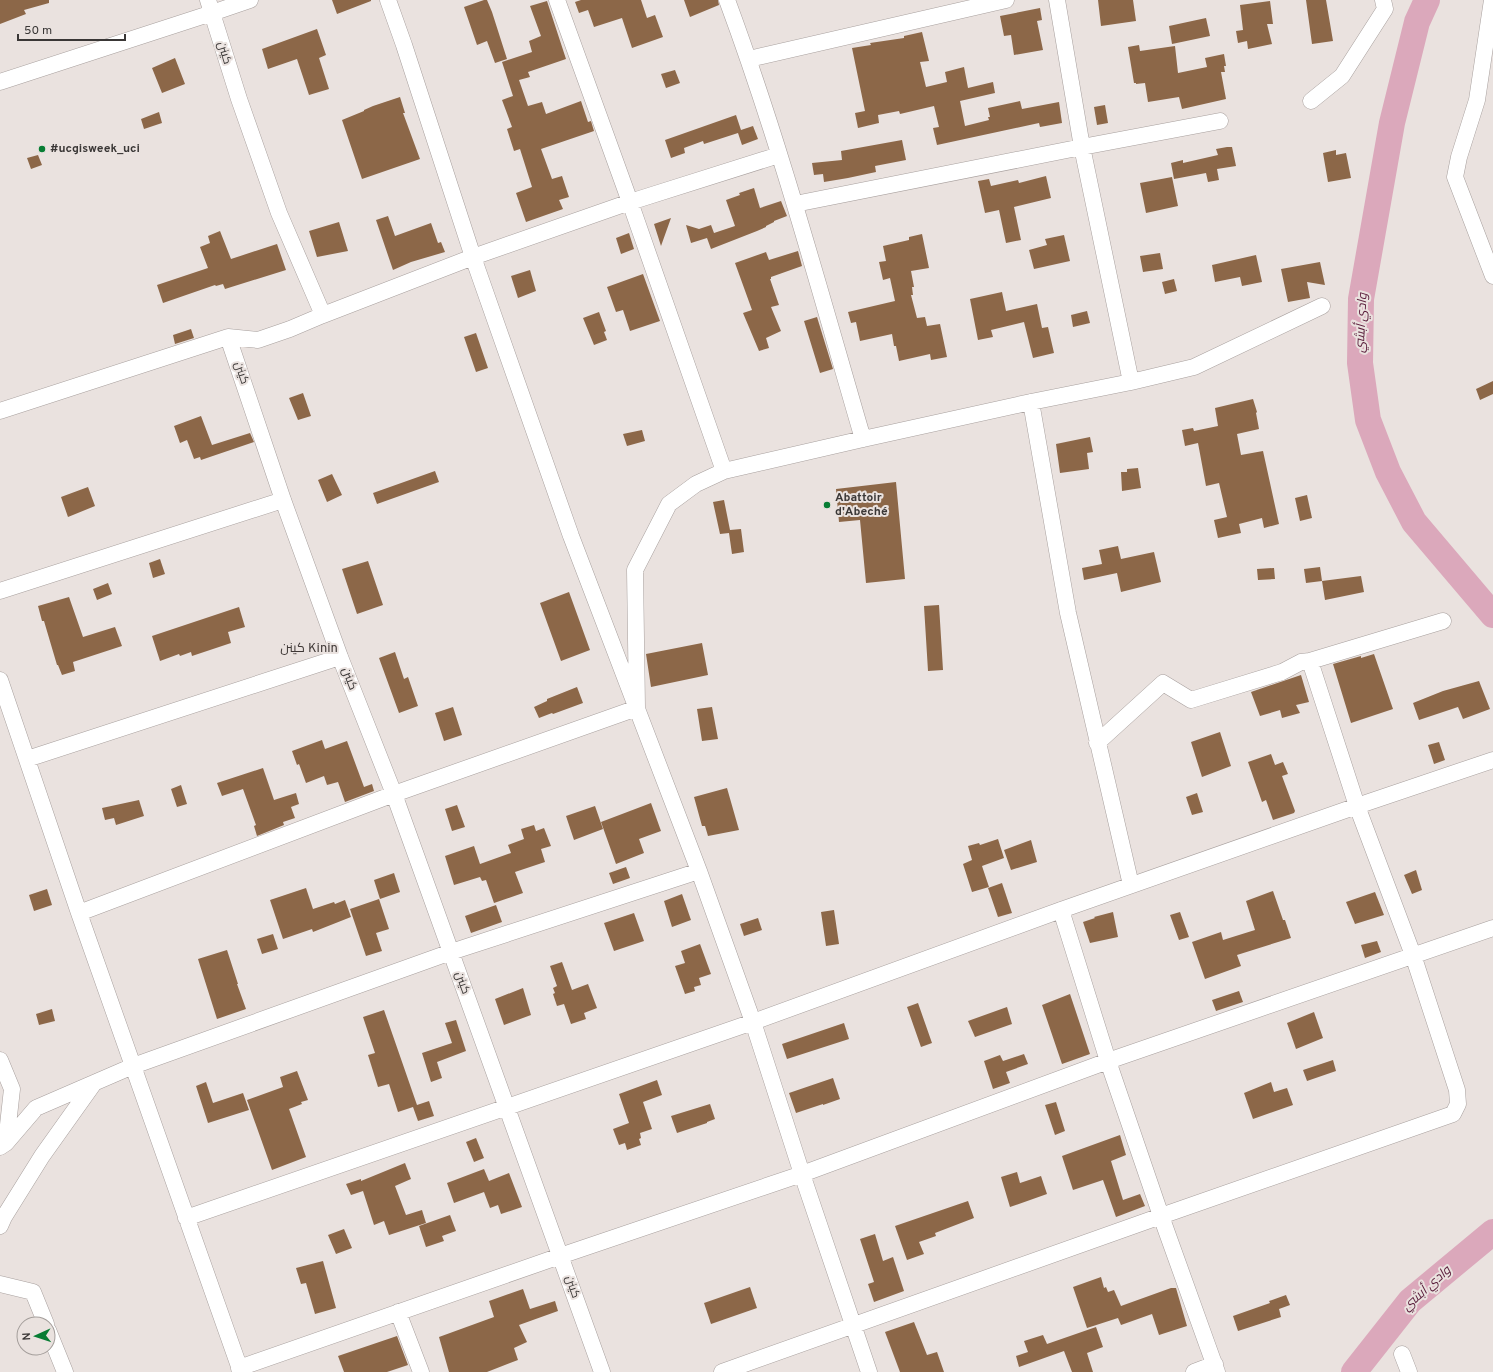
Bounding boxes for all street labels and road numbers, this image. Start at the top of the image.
street label: كينن [213,40,235,66]
street label: كينن [230,360,252,386]
street label: كينن [337,665,361,693]
street label: كينن [451,969,473,997]
street label: كينن [561,1274,583,1300]

